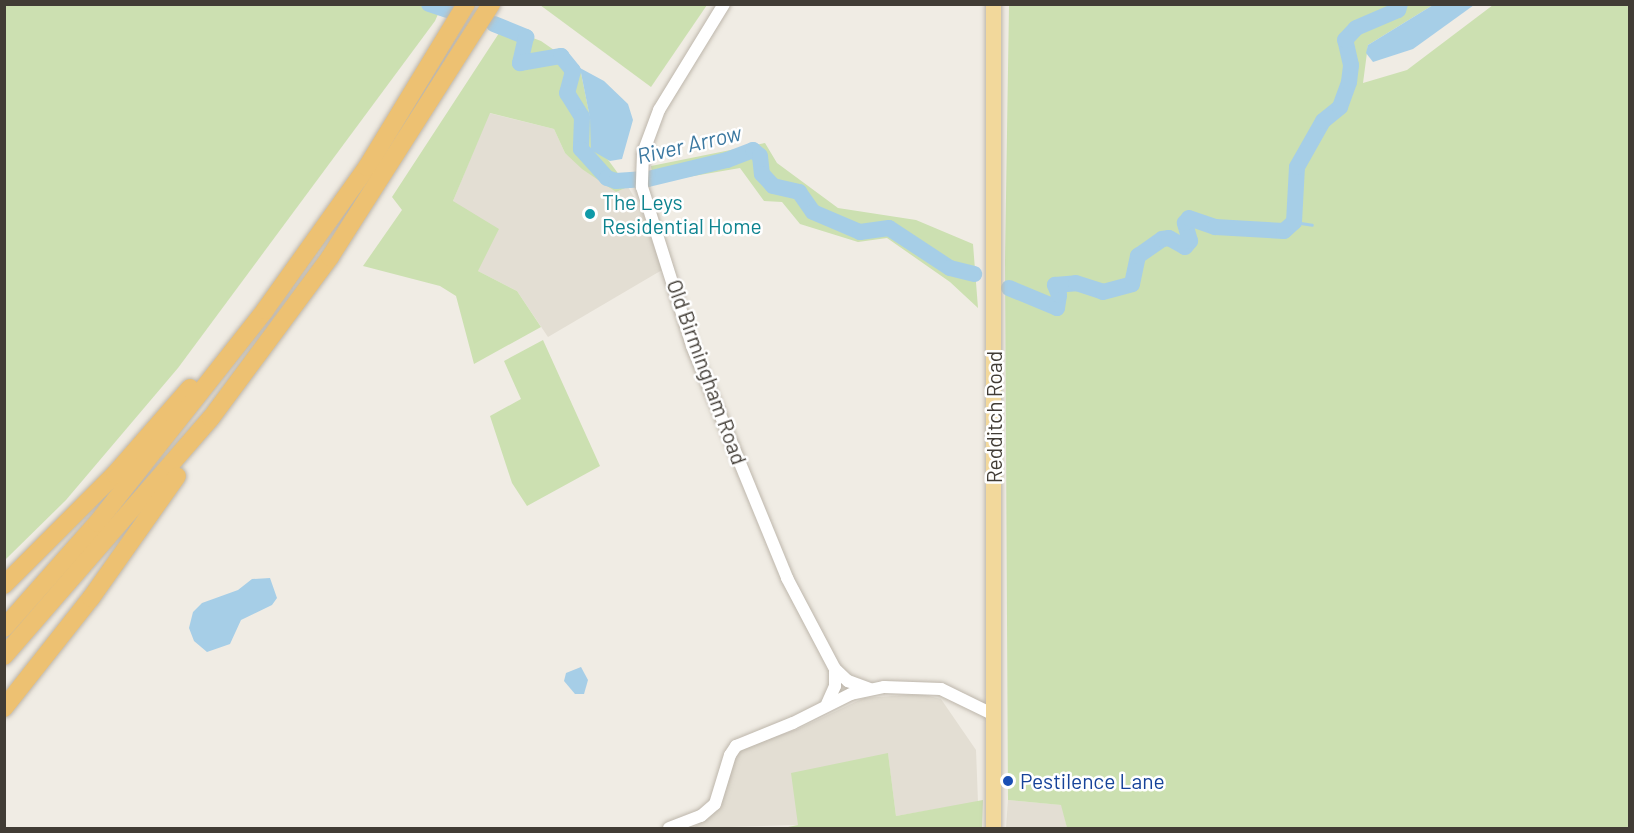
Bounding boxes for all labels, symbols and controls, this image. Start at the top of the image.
water label: River Arrow [634,119,744,169]
place label: The Leys Residential Home [602,189,762,239]
marker: The Leys Residential Home [583,207,597,221]
street label: Old Birmingham Road [662,276,752,468]
street label: Redditch Road [981,351,1007,483]
place label: Pestilence Lane [1020,768,1165,794]
marker: Pestilence Lane [1001,774,1015,788]

